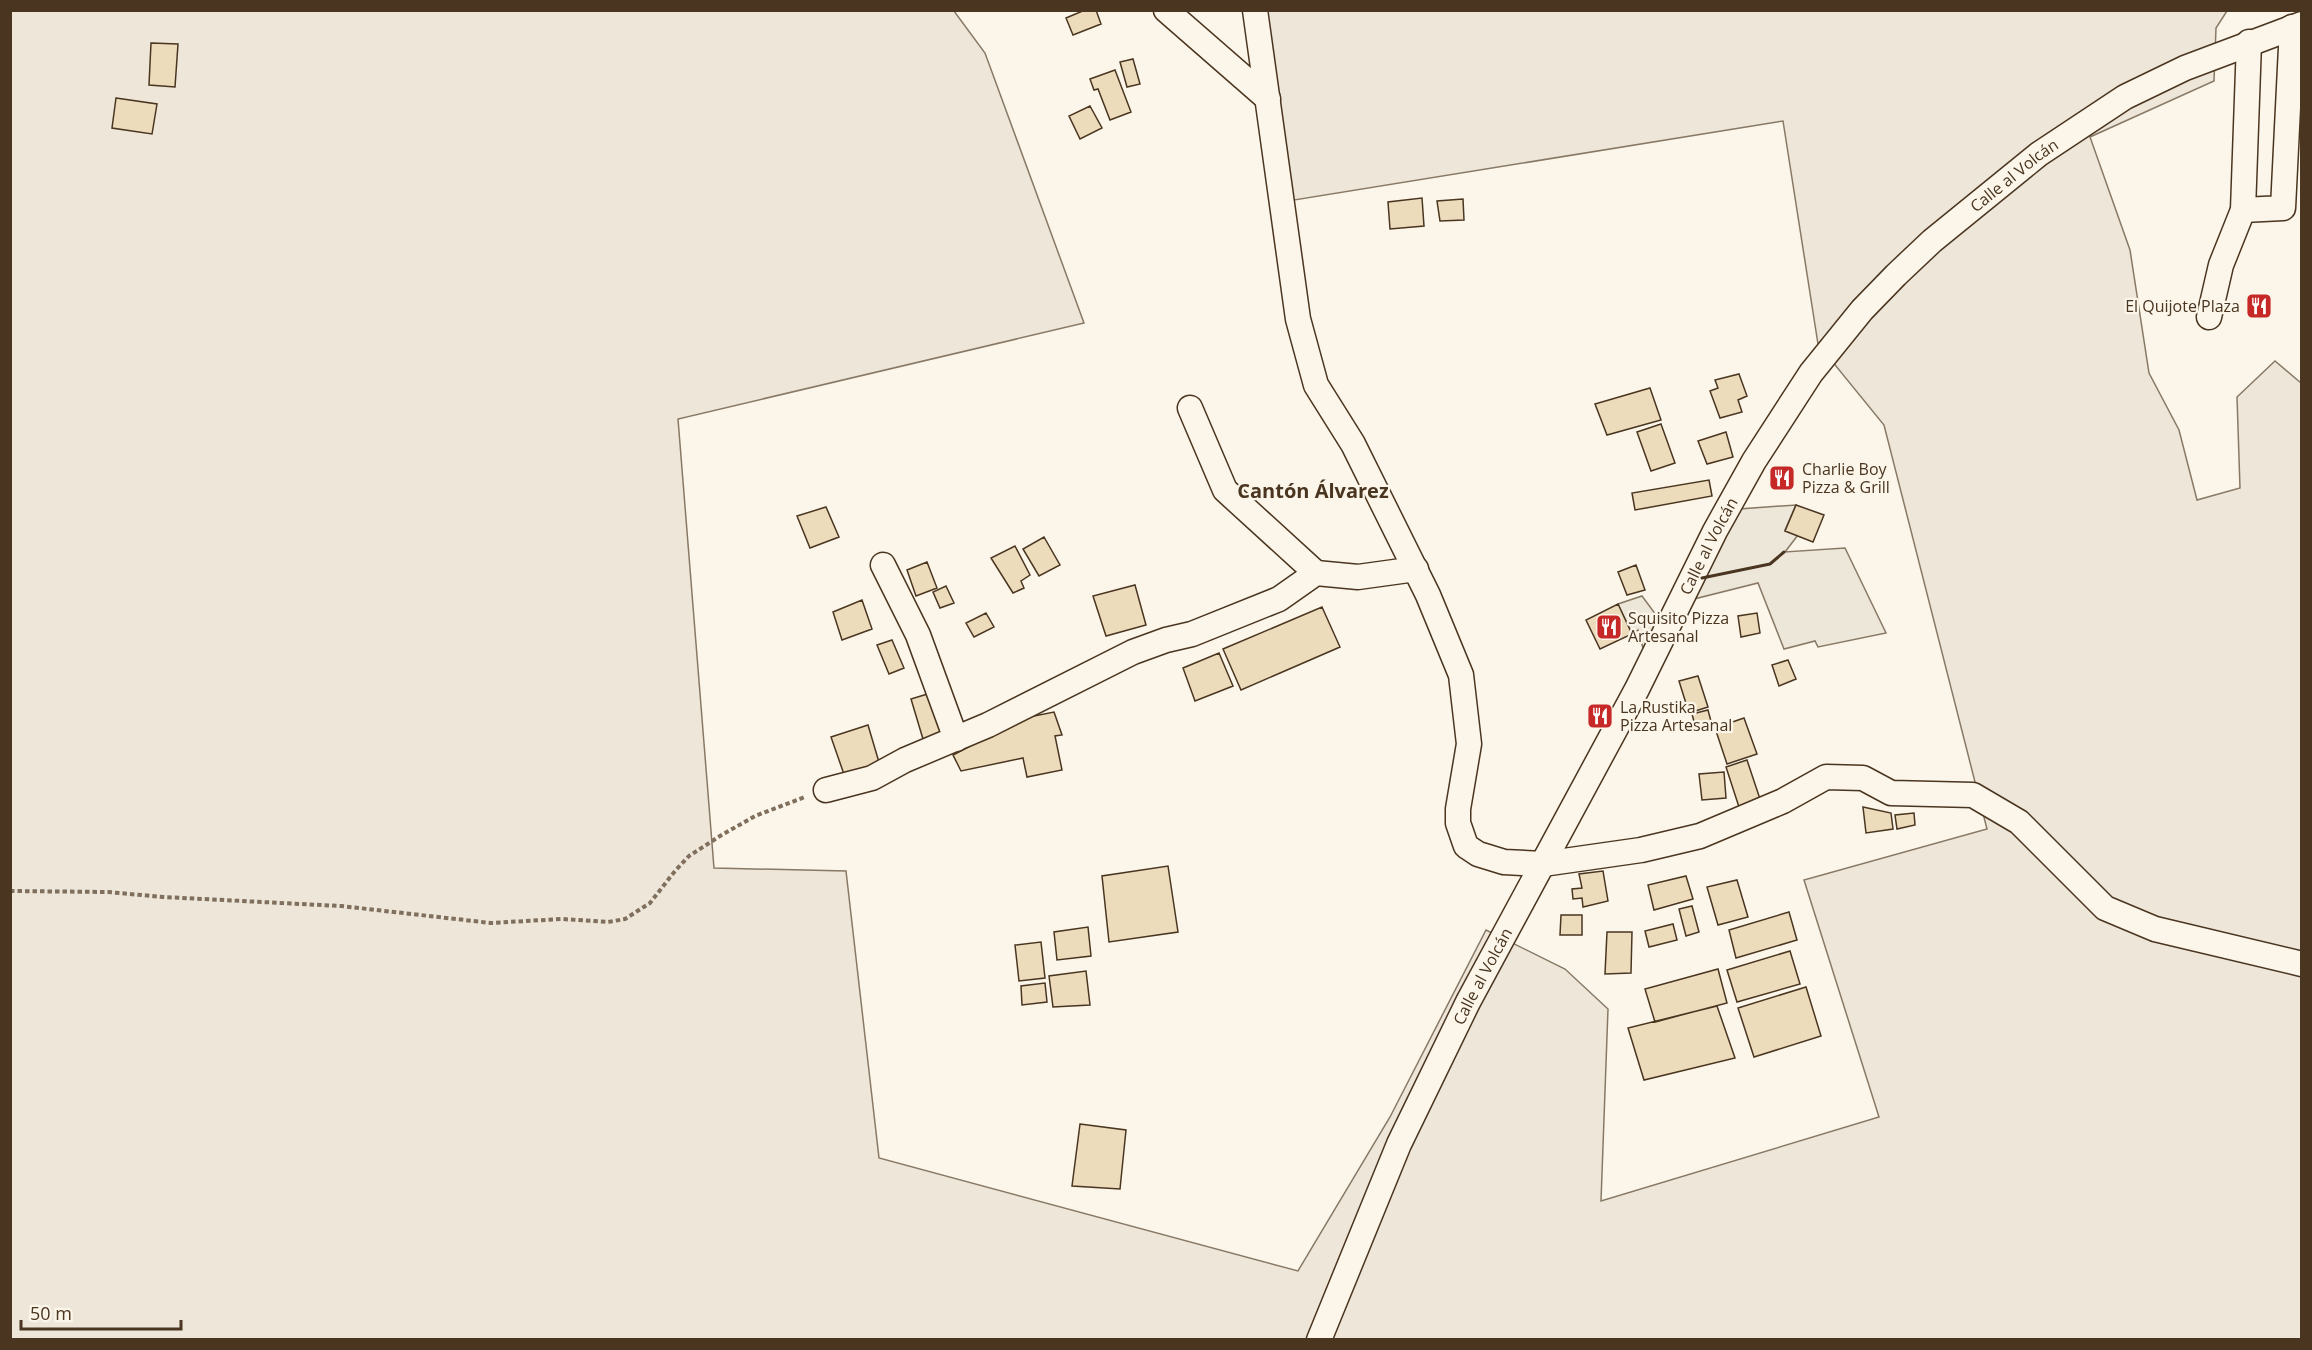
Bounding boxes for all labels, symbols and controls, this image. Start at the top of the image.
street label: Calle al Volcán [1965,133,2062,217]
restaurant icon: El Quijote Plaza [2244,291,2274,321]
place label: El Quijote Plaza [2125,295,2240,317]
place label: Charlie Boy Pizza & Grill [1802,458,1890,498]
restaurant icon: Charlie Boy Pizza & Grill [1767,463,1797,493]
district label: Cantón Álvarez [1237,477,1389,504]
street label: Calle al Volcán [1674,493,1743,599]
place label: Squisito Pizza Artesanal [1628,607,1729,647]
restaurant icon: Squisito Pizza Artesanal [1594,612,1624,642]
place label: La Rustika Pizza Artesanal [1620,696,1732,736]
restaurant icon: La Rustika Pizza Artesanal [1585,701,1615,731]
street label: Calle al Volcán [1448,924,1517,1028]
scale bar [21,1293,182,1331]
text: 50 m [30,1301,72,1325]

